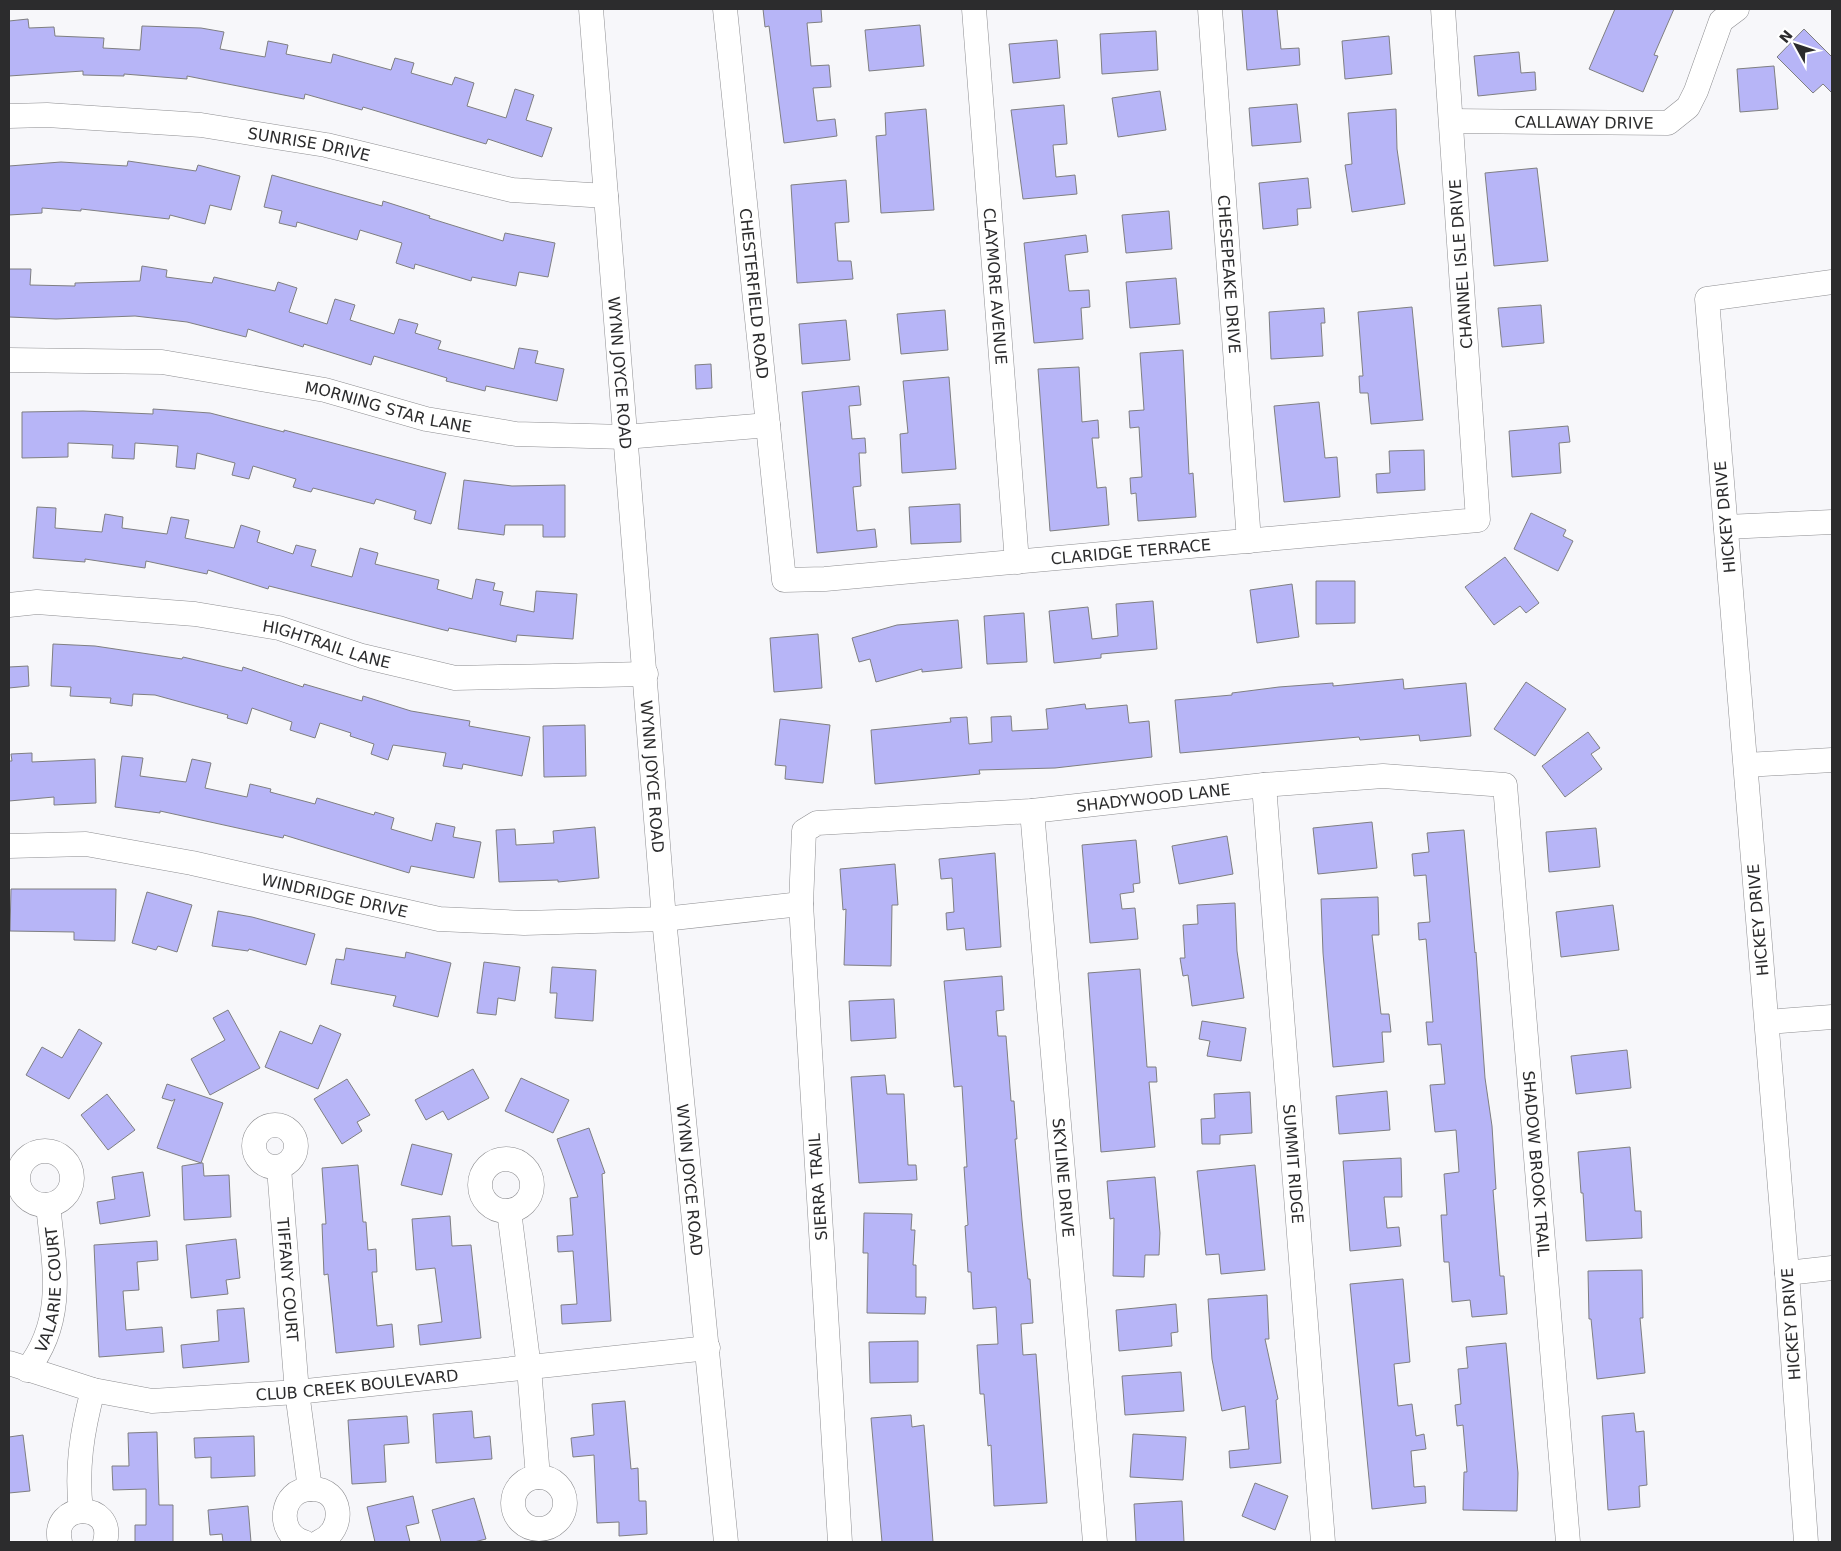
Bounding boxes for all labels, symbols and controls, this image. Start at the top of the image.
north arrow [1771,20,1821,70]
text: N [1776,27,1796,46]
street label: CALLAWAY DRIVE [1514,112,1654,132]
street label: SUNRISE DRIVE [246,123,372,165]
street label: CHANNEL ISLE DRIVE [1446,178,1476,350]
street label: CHESEPEAKE DRIVE [1214,194,1245,354]
street label: CHESTERFIELD ROAD [736,207,773,380]
street label: CLAYMORE AVENUE [980,207,1011,365]
street label: WYNN JOYCE ROAD [605,296,636,450]
street label: MORNING STAR LANE [303,377,473,436]
street label: HICKEY DRIVE [1711,460,1739,574]
street label: CLARIDGE TERRACE [1050,535,1212,568]
street label: HIGHTRAIL LANE [261,616,393,672]
street label: WYNN JOYCE ROAD [637,699,668,854]
street label: SHADYWOOD LANE [1075,779,1232,815]
street label: HICKEY DRIVE [1744,863,1772,977]
street label: WINDRIDGE DRIVE [259,870,410,921]
street label: SHADOW BROOK TRAIL [1519,1070,1554,1258]
street label: WYNN JOYCE ROAD [673,1103,707,1257]
street label: SUMMIT RIDGE [1279,1103,1308,1224]
street label: SKYLINE DRIVE [1049,1117,1078,1238]
street label: SIERRA TRAIL [805,1133,831,1241]
street label: TIFFANY COURT [273,1216,302,1343]
street label: VALARIE COURT [31,1226,64,1356]
street label: HICKEY DRIVE [1778,1267,1804,1381]
street label: CLUB CREEK BOULEVARD [255,1365,459,1404]

